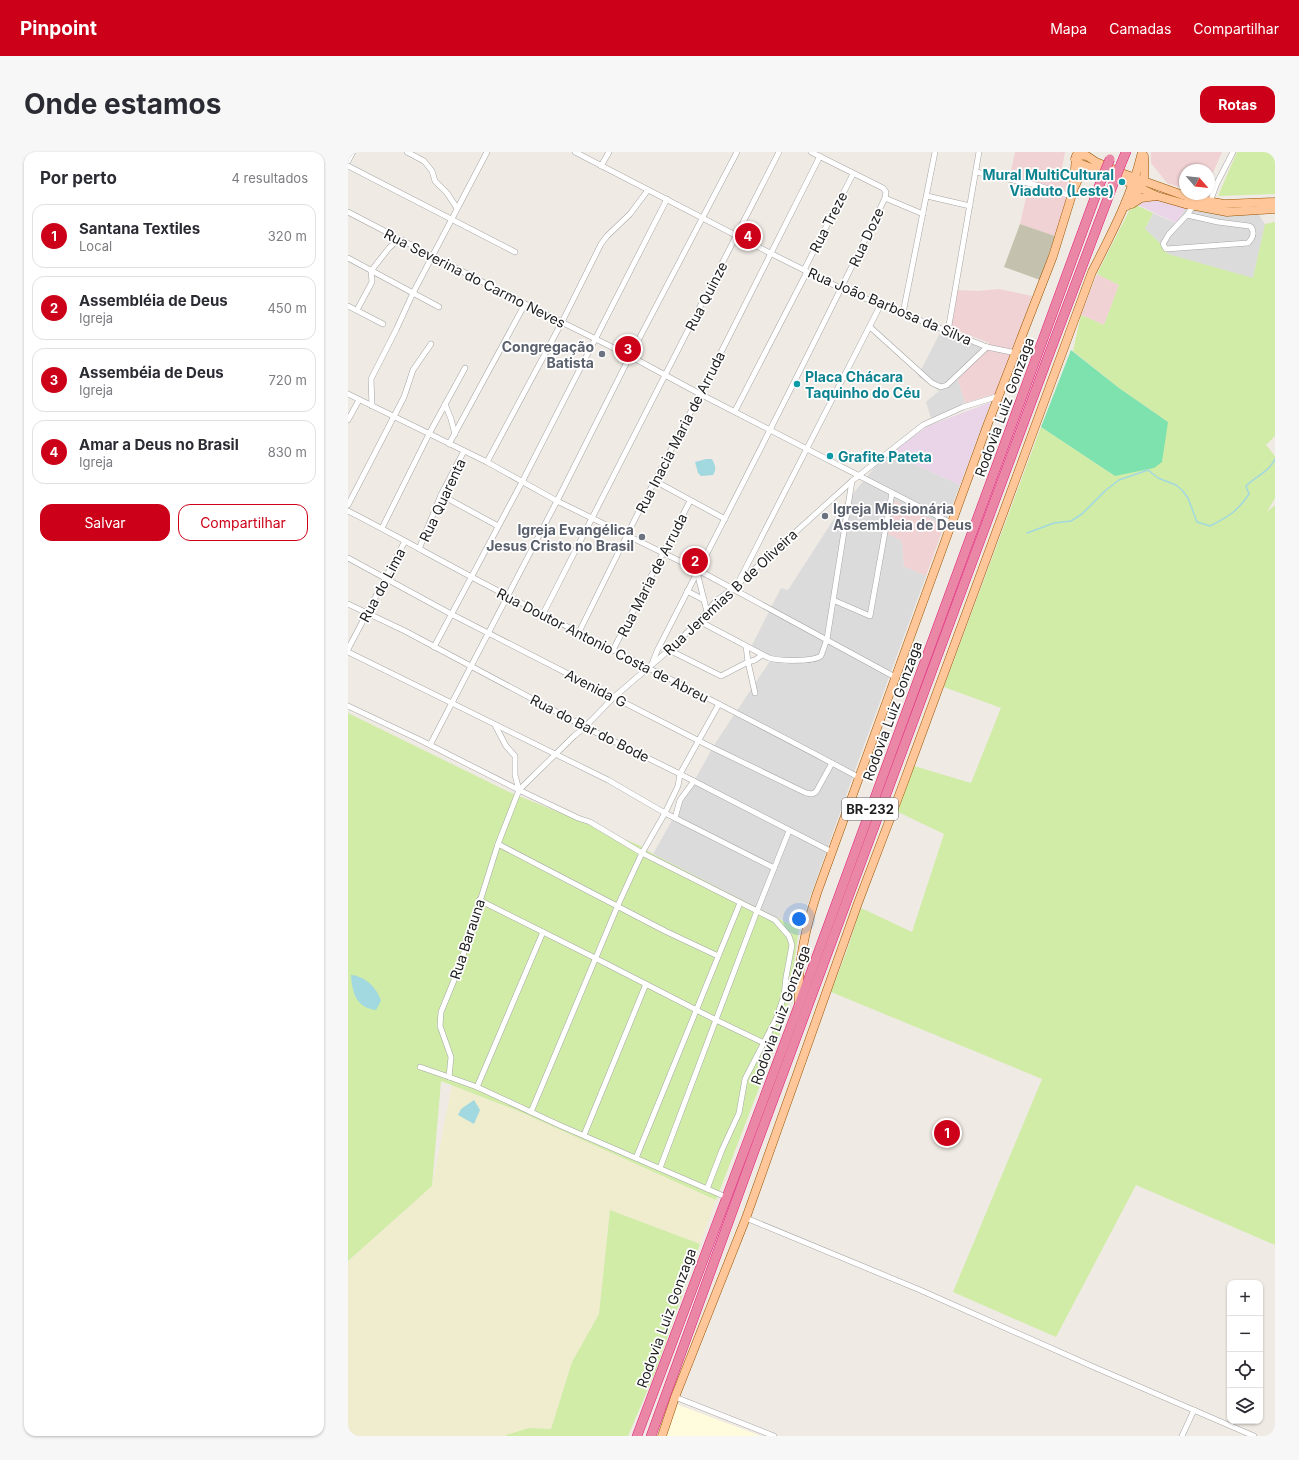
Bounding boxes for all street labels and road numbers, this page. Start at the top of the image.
street label: Rua Treze [805,189,851,255]
street label: Rua Doze [845,205,887,269]
street label: Rua Severina do Carmo Neves [381,225,569,331]
street label: Rua Quinze [681,259,731,333]
street label: Rua João Barbosa da Silva [806,264,974,348]
street label: Rodovia Luiz Gonzaga [971,335,1037,479]
street label: Rua Inacia Maria de Arruda [632,348,728,516]
street label: Rua Quarenta [415,456,469,544]
street label: Rua Maria de Arruda [614,511,690,639]
street label: Rua Jeremias B de Oliveira [660,525,800,659]
street label: Rua do Lima [355,545,409,625]
street label: Rua Doutor Antonio Costa de Abreu [494,584,712,706]
street label: Rodovia Luiz Gonzaga [859,639,925,783]
street label: Avenida G [562,665,630,711]
street label: Rua do Bar do Bode [528,691,652,765]
road number: BR-232 [842,798,898,820]
street label: Rua Barauna [446,897,488,981]
street label: Rodovia Luiz Gonzaga [747,943,813,1087]
street label: Rodovia Luiz Gonzaga [633,1246,699,1390]

